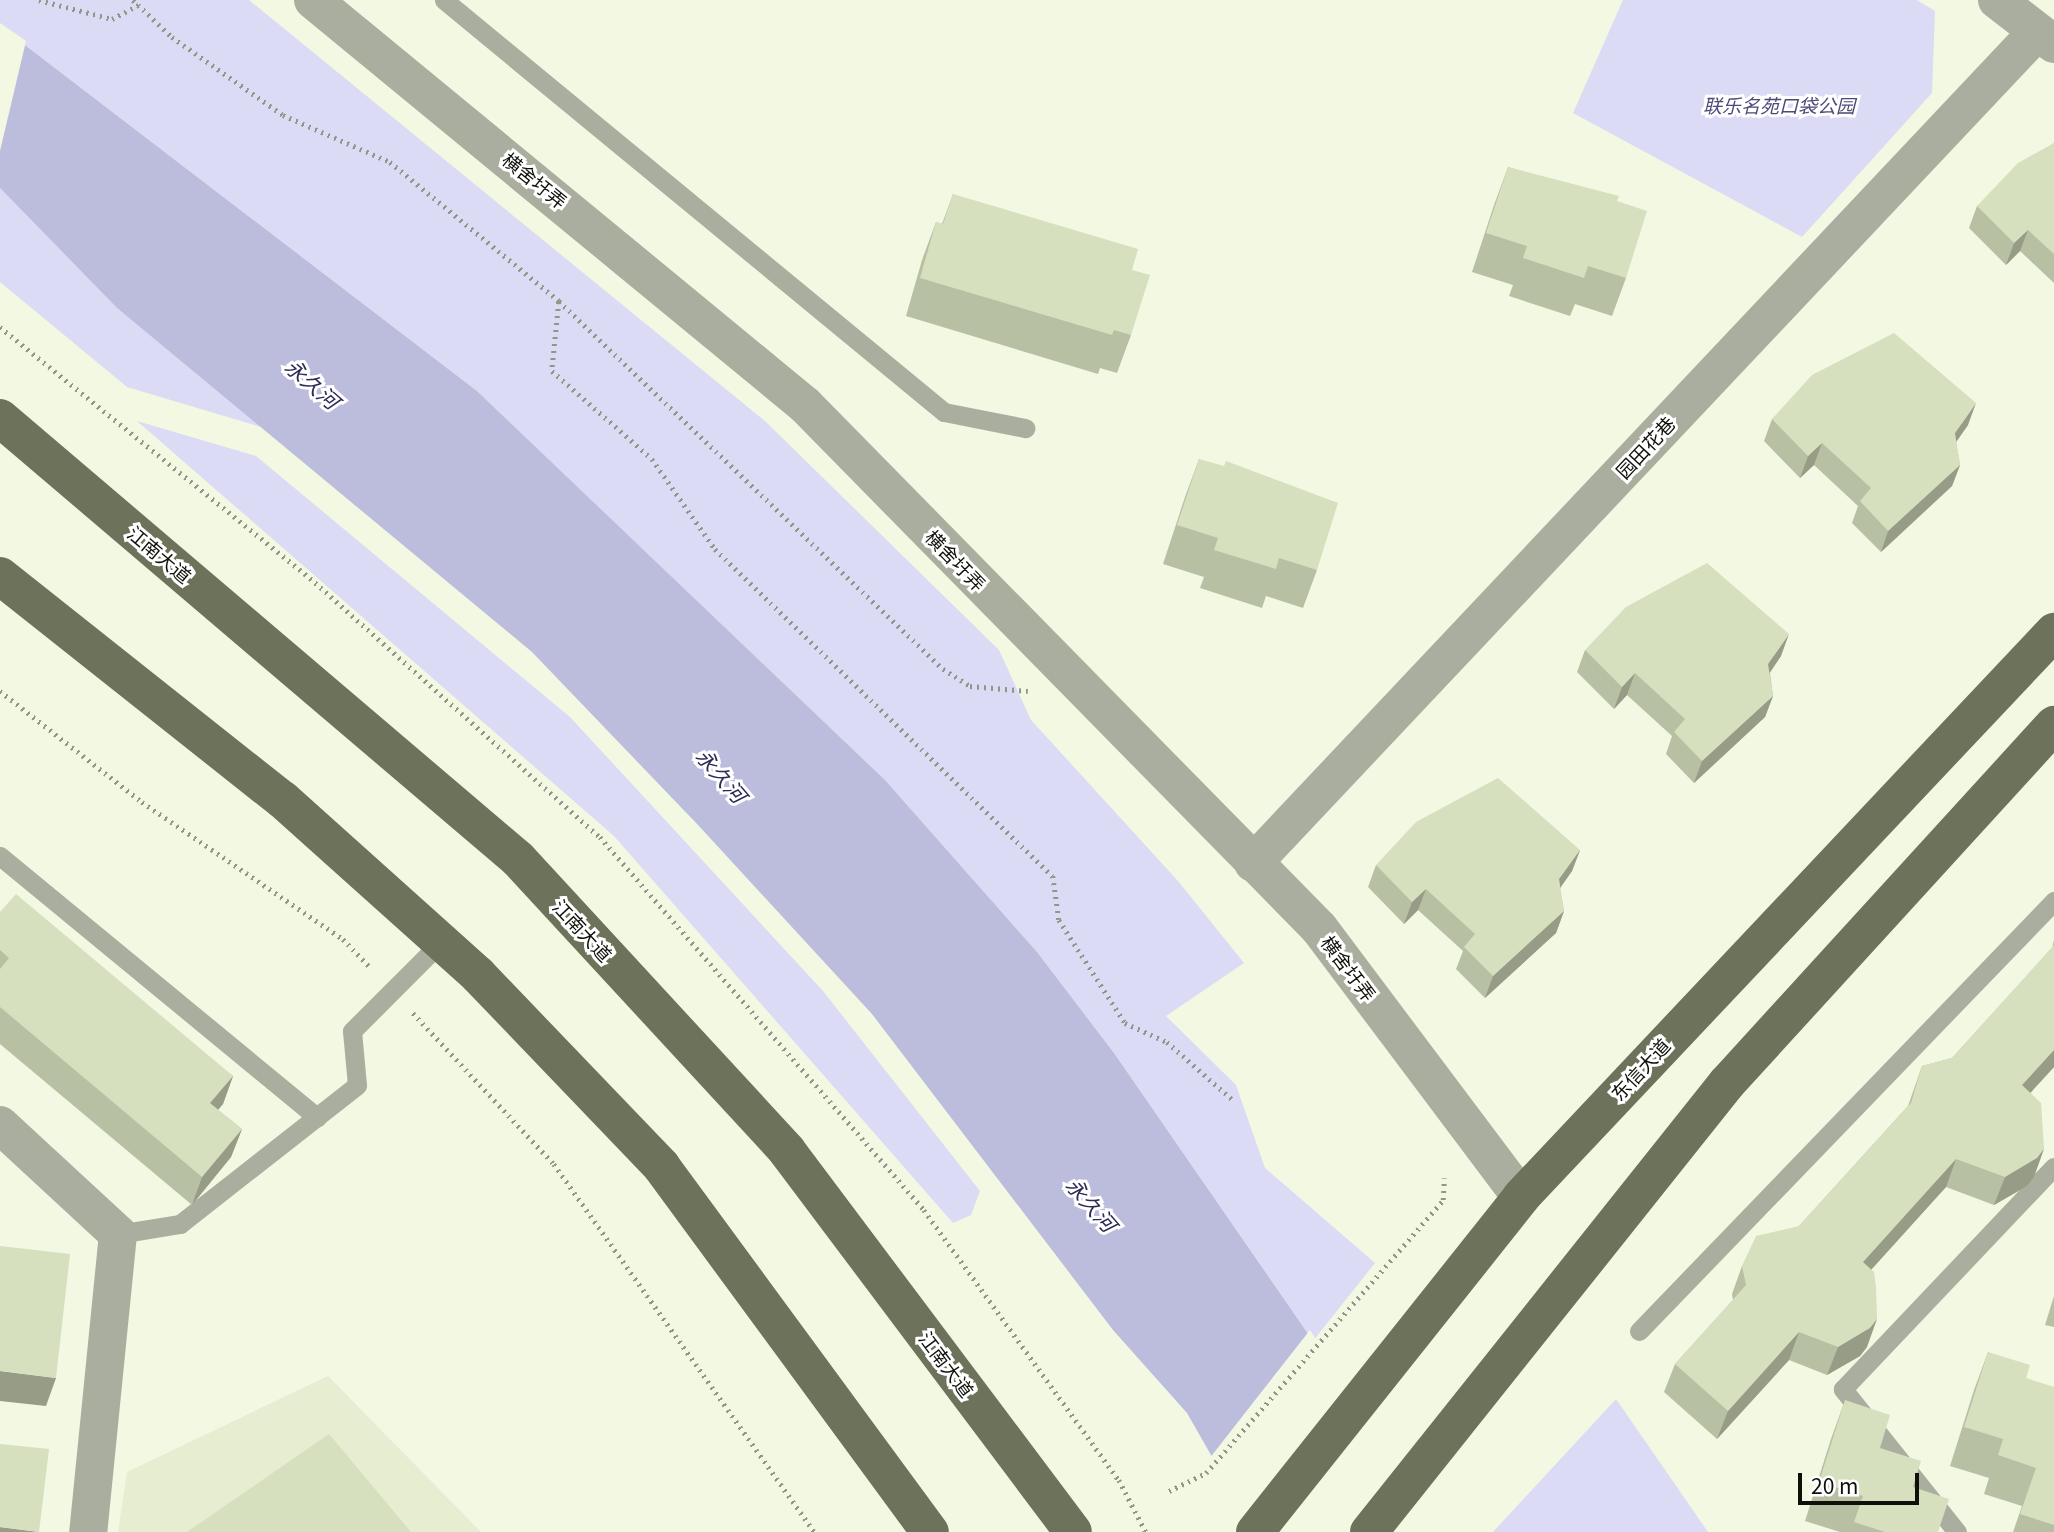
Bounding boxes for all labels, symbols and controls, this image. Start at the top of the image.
park label: 联乐名苑口袋公园 [1703,94,1855,116]
street label: 横舍圩弄 [498,147,572,213]
water label: 永久河 [281,353,345,413]
street label: 园田花巷 [1611,411,1679,483]
street label: 江南大道 [124,521,196,587]
street label: 横舍圩弄 [921,525,991,595]
water label: 永久河 [692,743,752,807]
street label: 江南大道 [549,894,617,966]
street label: 横舍圩弄 [1317,931,1381,1005]
street label: 东信大道 [1606,1033,1674,1105]
water label: 永久河 [1062,1172,1122,1236]
street label: 江南大道 [915,1327,979,1401]
scale bar [1802,1458,1923,1502]
text: 20 m [1811,1470,1858,1500]

